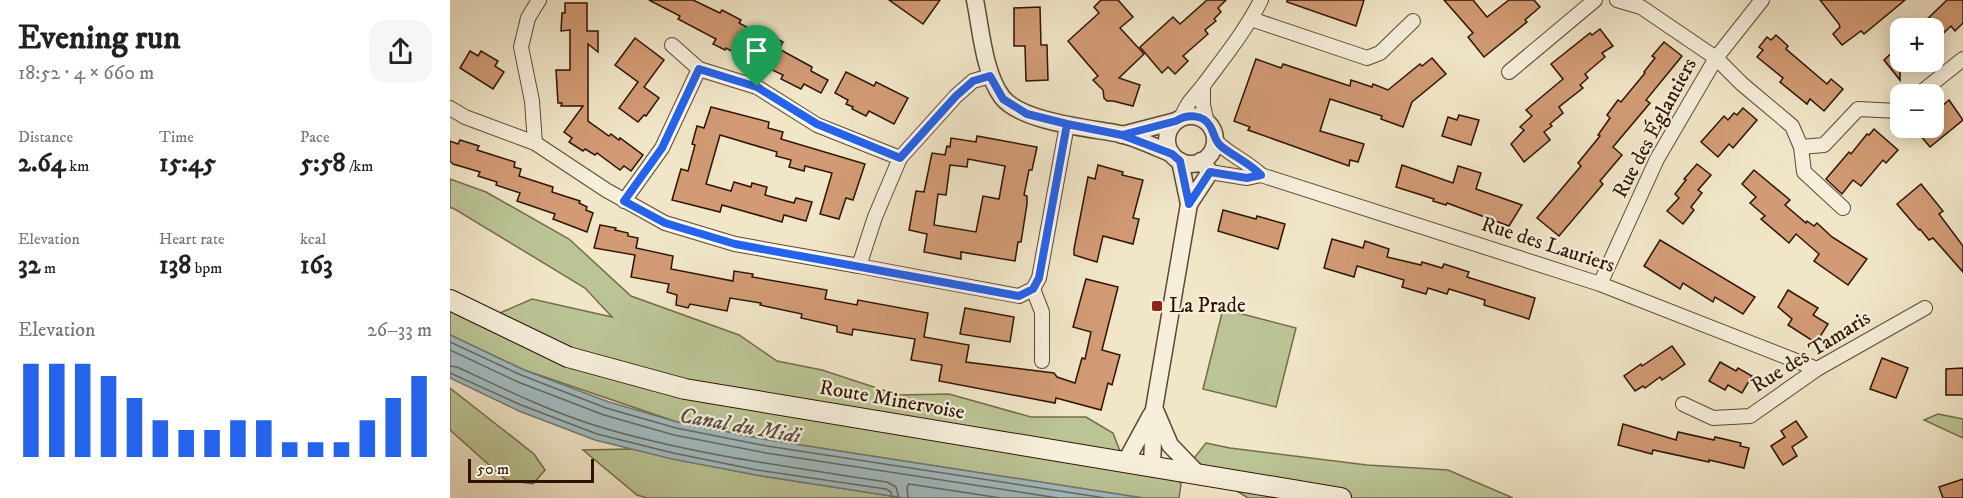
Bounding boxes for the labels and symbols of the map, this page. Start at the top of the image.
pin [731,25,782,87]
street label: Rue des Églantiers [1606,53,1703,202]
street label: Rue des Lauriers [1478,211,1618,279]
place label: La Prade [1169,293,1246,319]
marker: La Prade [1150,299,1164,313]
street label: Rue des Tamaris [1746,305,1876,399]
street label: Route Minervoise [817,374,967,426]
water label: Canal du Midi [677,402,804,450]
scale bar [468,456,594,484]

